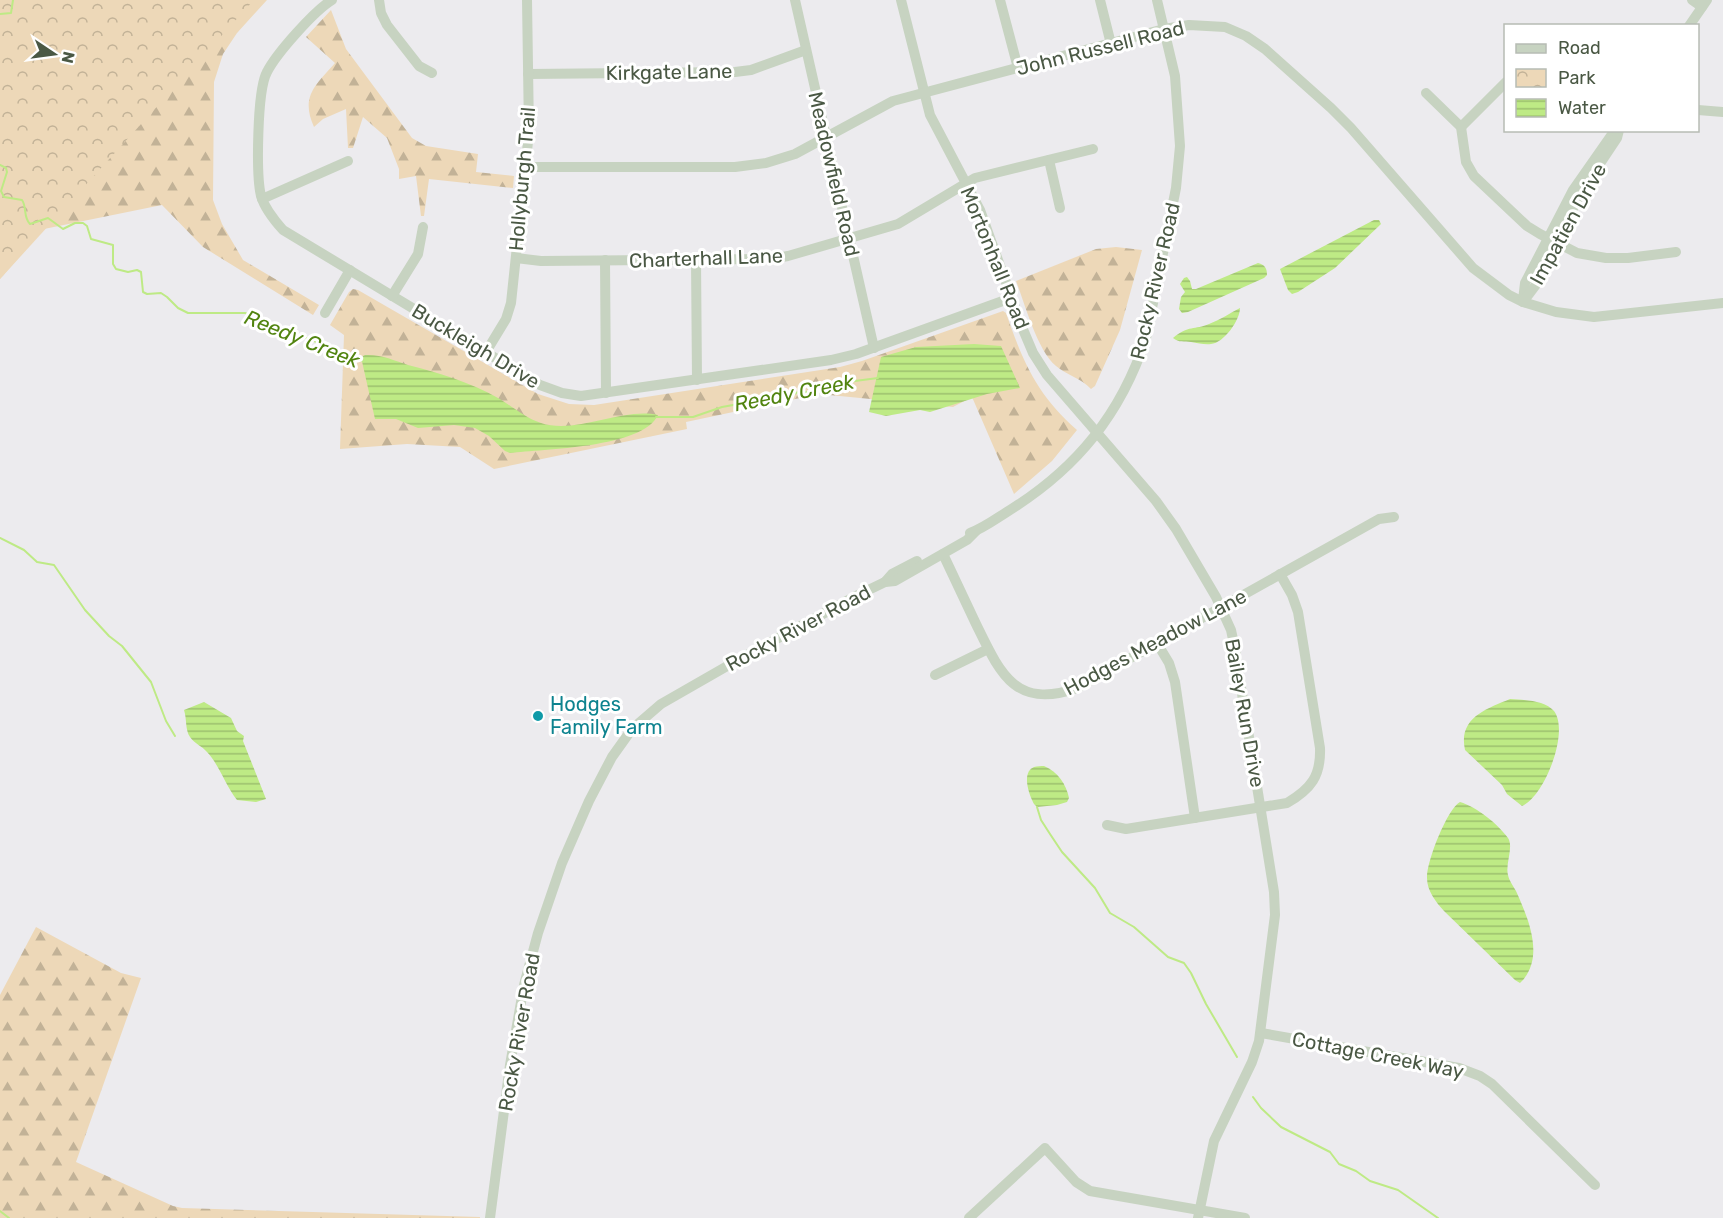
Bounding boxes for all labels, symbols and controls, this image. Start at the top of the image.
street label: John Russell Road [1014,16,1186,80]
north arrow [24,24,84,84]
legend [1504,24,1699,132]
text: Road [1558,37,1601,59]
text: N [58,50,79,65]
street label: Kirkgate Lane [605,59,733,85]
text: Park [1558,67,1596,89]
street label: Meadowfield Road [803,89,865,259]
text: Water [1558,97,1606,119]
street label: Hollyburgh Trail [504,106,540,252]
street label: Impatien Drive [1525,159,1611,289]
street label: Mortonhall Road [955,183,1035,333]
street label: Rocky River Road [1125,200,1185,362]
street label: Charterhall Lane [629,243,783,273]
street label: Buckleigh Drive [408,298,544,394]
water label: Reedy Creek [241,304,365,373]
water label: Reedy Creek [732,368,857,416]
street label: Rocky River Road [721,580,875,676]
street label: Hodges Meadow Lane [1060,584,1250,700]
street label: Bailey Run Drive [1220,637,1270,789]
place label: Hodges Family Farm [550,692,663,739]
marker: Hodges Family Farm [531,709,545,723]
street label: Rocky River Road [493,951,545,1113]
street label: Cottage Creek Way [1290,1027,1466,1083]

